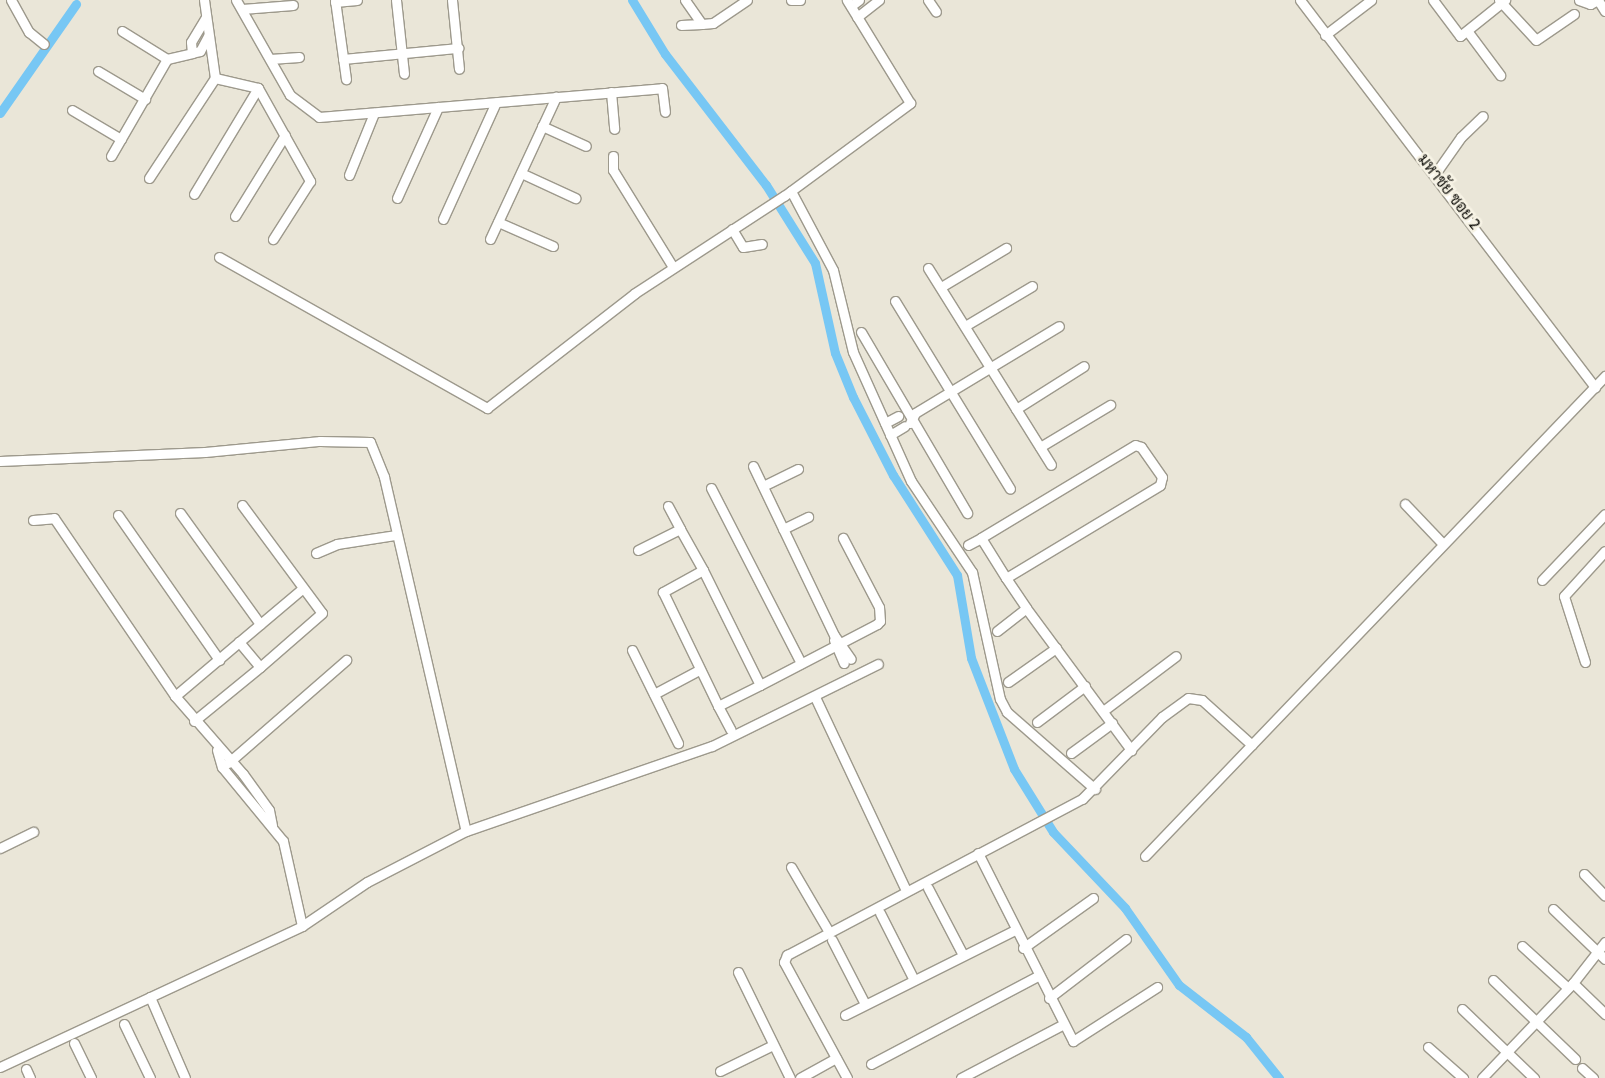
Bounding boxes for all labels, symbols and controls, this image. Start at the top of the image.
street label: มหาชัย ซอย 2 [1414,150,1484,234]

